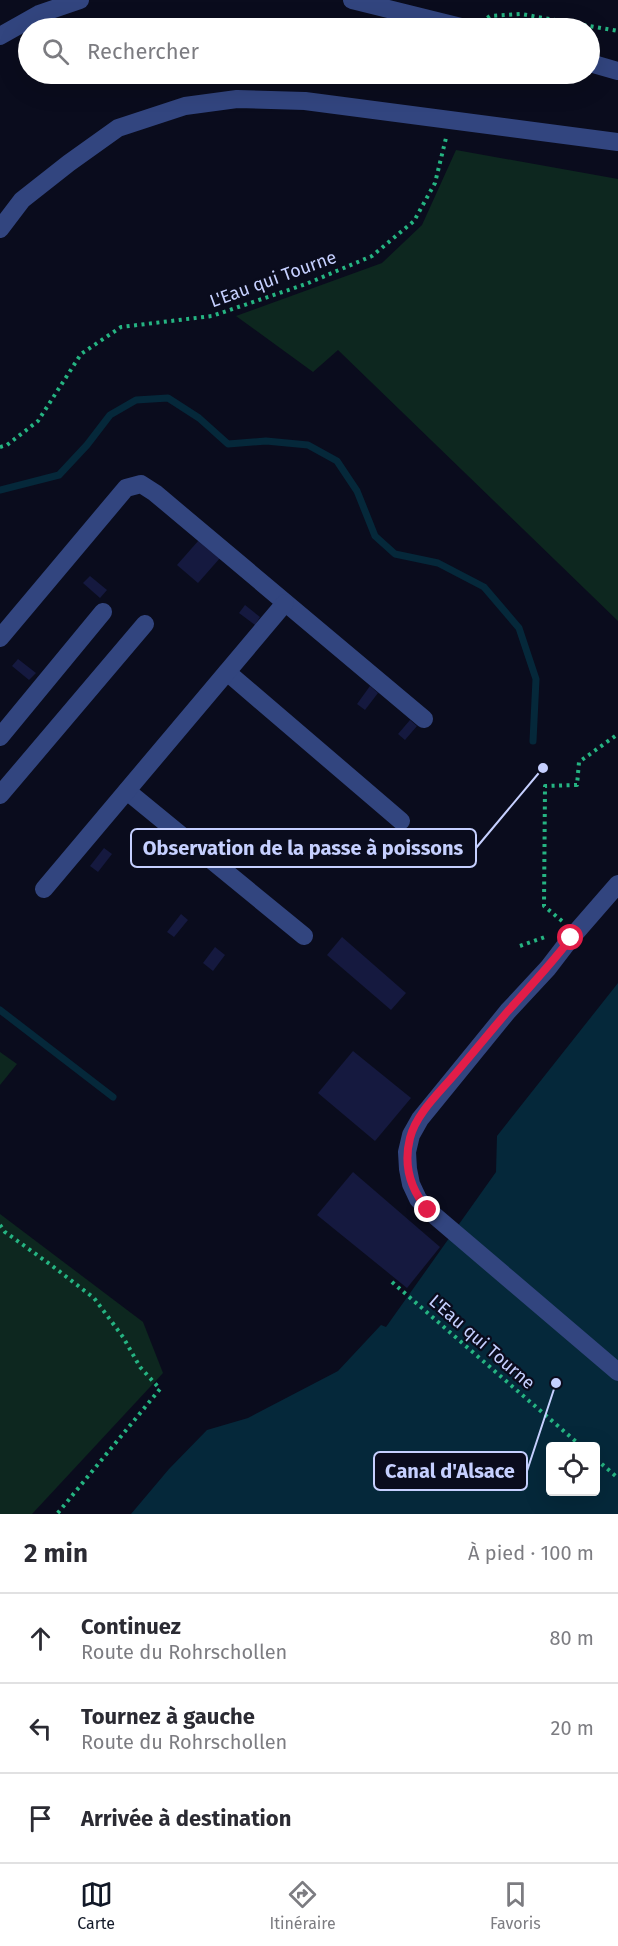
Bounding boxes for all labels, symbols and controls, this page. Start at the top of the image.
search box [18,18,600,84]
icon: search [39,35,72,68]
text: Rechercher [87,38,199,65]
street label: L'Eau qui Tourne [207,246,339,312]
callout: Observation de la passe à poissons [131,829,476,867]
text: Observation de la passe à poissons [143,836,464,860]
route start [557,924,583,950]
route end [414,1196,440,1222]
street label: L'Eau qui Tourne [424,1290,540,1394]
map controls [546,1442,600,1496]
button: locate [546,1442,600,1496]
callout: Canal d'Alsace [374,1452,527,1490]
text: Canal d'Alsace [385,1459,515,1483]
text: 2 min [24,1538,88,1569]
text: À pied · 100 m [468,1541,594,1565]
text: Continuez [81,1613,181,1640]
icon: ahead [24,1622,57,1655]
text: 80 m [549,1626,594,1650]
text: Route du Rohrschollen [81,1640,287,1664]
text: Tournez à gauche [81,1703,255,1730]
icon: left [24,1712,57,1745]
text: 20 m [551,1716,594,1740]
text: Route du Rohrschollen [81,1730,287,1754]
icon: arrive [24,1802,57,1835]
text: Arrivée à destination [81,1805,291,1832]
tab: Carte [77,1878,115,1933]
tab: Itinéraire [269,1878,336,1933]
tab: Favoris [490,1878,541,1933]

